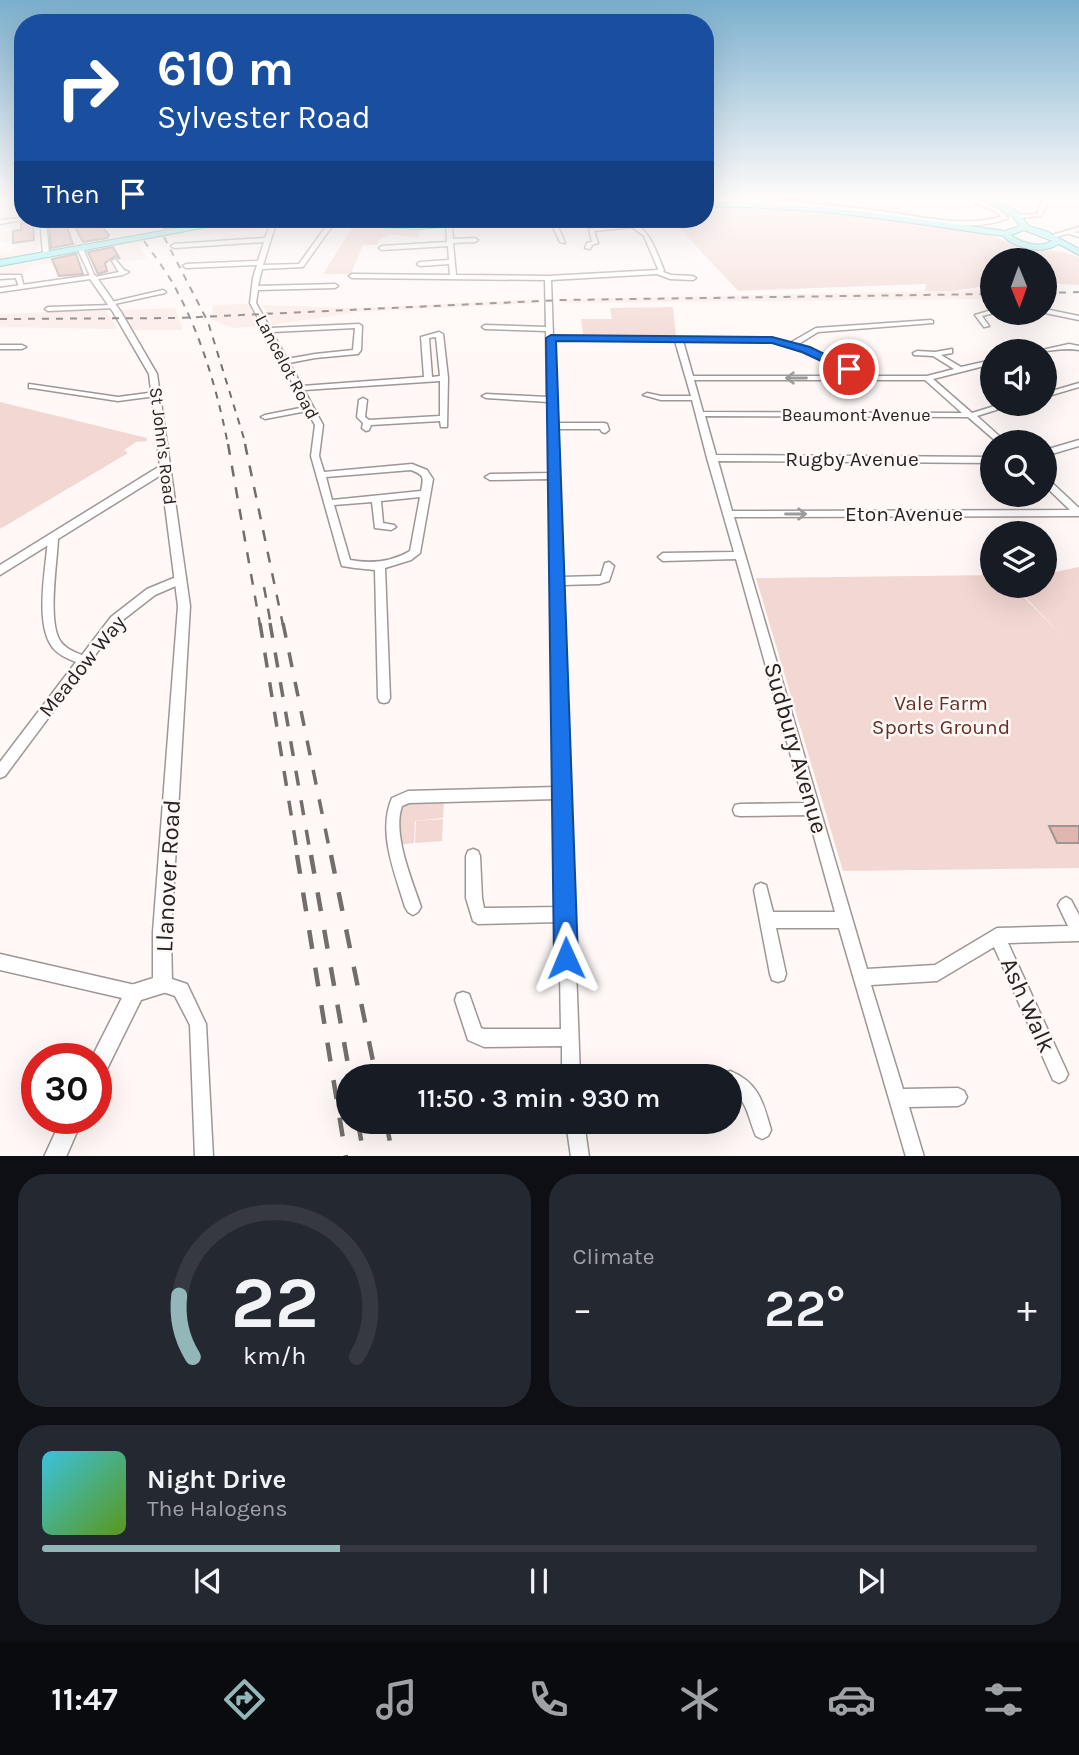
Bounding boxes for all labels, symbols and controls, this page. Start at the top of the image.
text: 610 m [157,40,294,97]
icon: right [42,42,133,133]
text: Sylvester Road [157,99,371,136]
icon: arrive [114,175,152,213]
text: Then [42,179,100,210]
north arrow [980,248,1057,326]
map controls [980,248,1057,598]
street label: Lancelot Road [250,311,324,423]
pin [819,339,879,399]
button: sound [980,339,1057,416]
icon: arrive [830,350,868,388]
one-way arrow [785,371,808,385]
street label: St John's Road [145,386,181,506]
street label: Beaumont Avenue [781,404,931,426]
button: search [980,430,1057,507]
street label: Rugby Avenue [785,447,919,471]
street label: Eton Avenue [845,502,963,526]
one-way arrow [785,507,808,521]
button: layers [980,521,1057,598]
street label: Meadow Way [34,610,130,722]
street label: Sudbury Avenue [758,659,834,837]
park label: Vale Farm Sports Ground [872,691,1010,739]
street label: Llanover Road [150,799,186,953]
position arrow [529,921,603,995]
street label: Ash Walk [995,953,1061,1057]
speed limit sign: 30 [21,1043,112,1134]
text: 11:50 · 3 min · 930 m [418,1083,660,1114]
text: Climate [573,1243,655,1270]
text: 22 [230,1260,318,1345]
text: 22° [764,1278,846,1339]
text: − [573,1287,592,1332]
text: + [1017,1287,1037,1332]
text: km/h [243,1340,306,1369]
text: Night Drive [147,1464,286,1495]
text: The Halogens [147,1495,287,1522]
icon: previous [189,1562,227,1600]
icon: pause [520,1562,558,1600]
icon: next [852,1562,890,1600]
icon: directions [220,1675,269,1724]
icon: music [372,1675,421,1724]
icon: phone [524,1675,573,1724]
icon: climate [675,1675,724,1724]
icon: car [827,1675,876,1724]
icon: filters [979,1675,1028,1724]
text: 11:47 [51,1681,118,1718]

